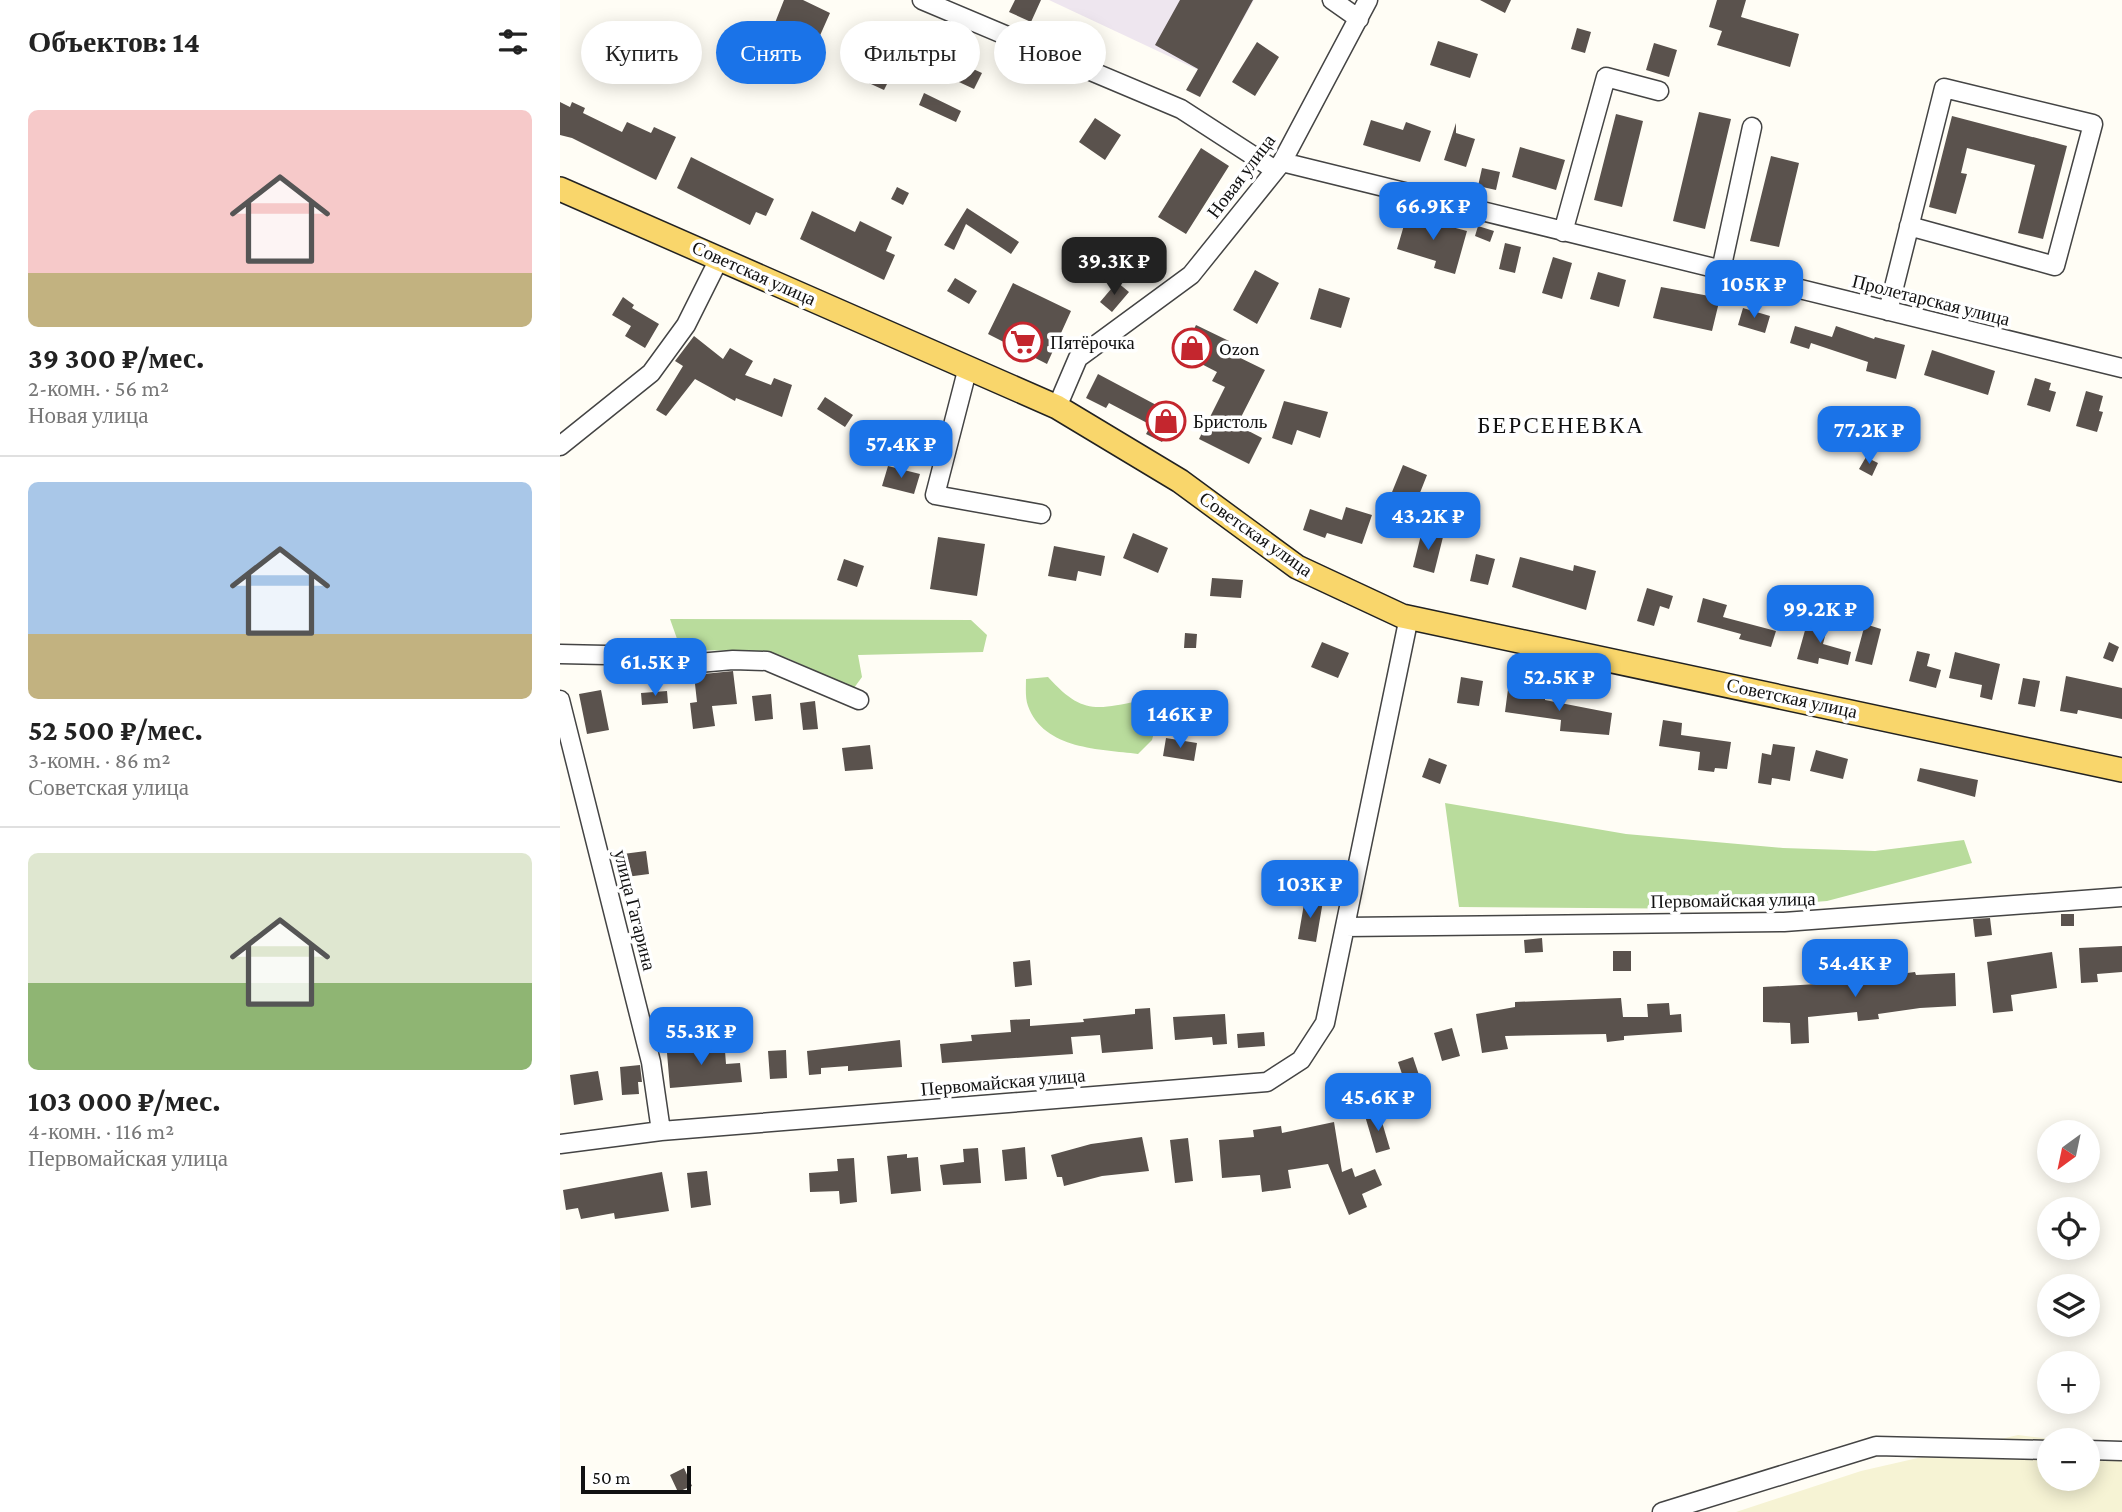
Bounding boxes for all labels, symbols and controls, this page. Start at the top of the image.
chip: Купить [581,21,702,84]
chip: Снять [716,21,826,84]
chip: Фильтры [840,21,980,84]
chip: Новое [994,21,1106,84]
icon: filters [494,23,532,61]
text: Объектов: 14 [28,25,200,58]
street label: Новая улица [1203,129,1280,222]
icon: home [217,156,343,282]
pin: 66.9K ₽ [1368,182,1498,242]
text: 66.9K ₽ [1395,192,1471,218]
street label: Советская улица [689,236,820,310]
pin: 39.3K ₽ [1049,238,1179,297]
text: 39.3K ₽ [1078,247,1150,273]
pin: 105K ₽ [1697,260,1811,320]
text: 105K ₽ [1721,270,1787,296]
street label: Пролетарская улица [1850,270,2013,330]
supermarket icon: Пятёрочка [1002,321,1044,363]
shop icon: Ozon [1171,327,1213,369]
place label: Пятёрочка [1050,332,1135,353]
place label: Ozon [1219,338,1259,359]
text: 39 300 ₽/мес. [28,341,204,374]
text: 2-комн. · 56 m² [28,375,169,401]
shop icon: Бристоль [1145,400,1187,442]
text: Новая улица [28,402,149,428]
pin: 77.2K ₽ [1804,406,1934,466]
place label: Бристоль [1193,411,1268,432]
district label: БЕРСЕНЕВКА [1477,412,1645,438]
text: 77.2K ₽ [1834,416,1904,442]
pin: 57.4K ₽ [836,420,966,480]
text: 57.4K ₽ [865,430,937,456]
street label: Советская улица [1195,487,1317,581]
pin: 43.2K ₽ [1363,492,1493,552]
text: 43.2K ₽ [1391,502,1465,528]
icon: home [217,528,343,654]
pin: 99.2K ₽ [1755,586,1885,645]
text: 99.2K ₽ [1783,595,1857,621]
pin: 61.5K ₽ [590,638,720,698]
text: 61.5K ₽ [620,648,690,674]
pin: 52.5K ₽ [1494,654,1624,713]
text: 52.5K ₽ [1523,663,1595,689]
street label: Советская улица [1725,674,1860,722]
pin: 146K ₽ [1123,690,1237,750]
text: 146K ₽ [1147,700,1213,726]
text: 52 500 ₽/мес. [28,713,203,746]
text: 3-комн. · 86 m² [28,747,170,773]
text: Советская улица [28,774,189,800]
street label: улица Гагарина [610,847,660,973]
pin: 103K ₽ [1253,860,1367,920]
text: 103K ₽ [1277,870,1343,896]
street label: Первомайская улица [1650,888,1816,912]
icon: home [217,899,343,1025]
pin: 54.4K ₽ [1790,940,1920,999]
text: 54.4K ₽ [1818,949,1892,975]
pin: 55.3K ₽ [636,1007,766,1067]
text: 55.3K ₽ [665,1017,737,1043]
street label: Первомайская улица [920,1064,1087,1100]
pin: 45.6K ₽ [1313,1074,1443,1133]
text: 45.6K ₽ [1341,1083,1415,1109]
text: 103 000 ₽/мес. [28,1084,221,1117]
text: 4-комн. · 116 m² [28,1118,174,1144]
north arrow [2037,1120,2100,1183]
map controls [2037,1120,2100,1491]
text: Первомайская улица [28,1145,228,1171]
button: locate [2037,1197,2100,1260]
button: layers [2037,1274,2100,1337]
button: + [2037,1351,2100,1414]
button: − [2037,1428,2100,1491]
scale bar [581,1463,691,1495]
text: 50 m [592,1467,631,1488]

